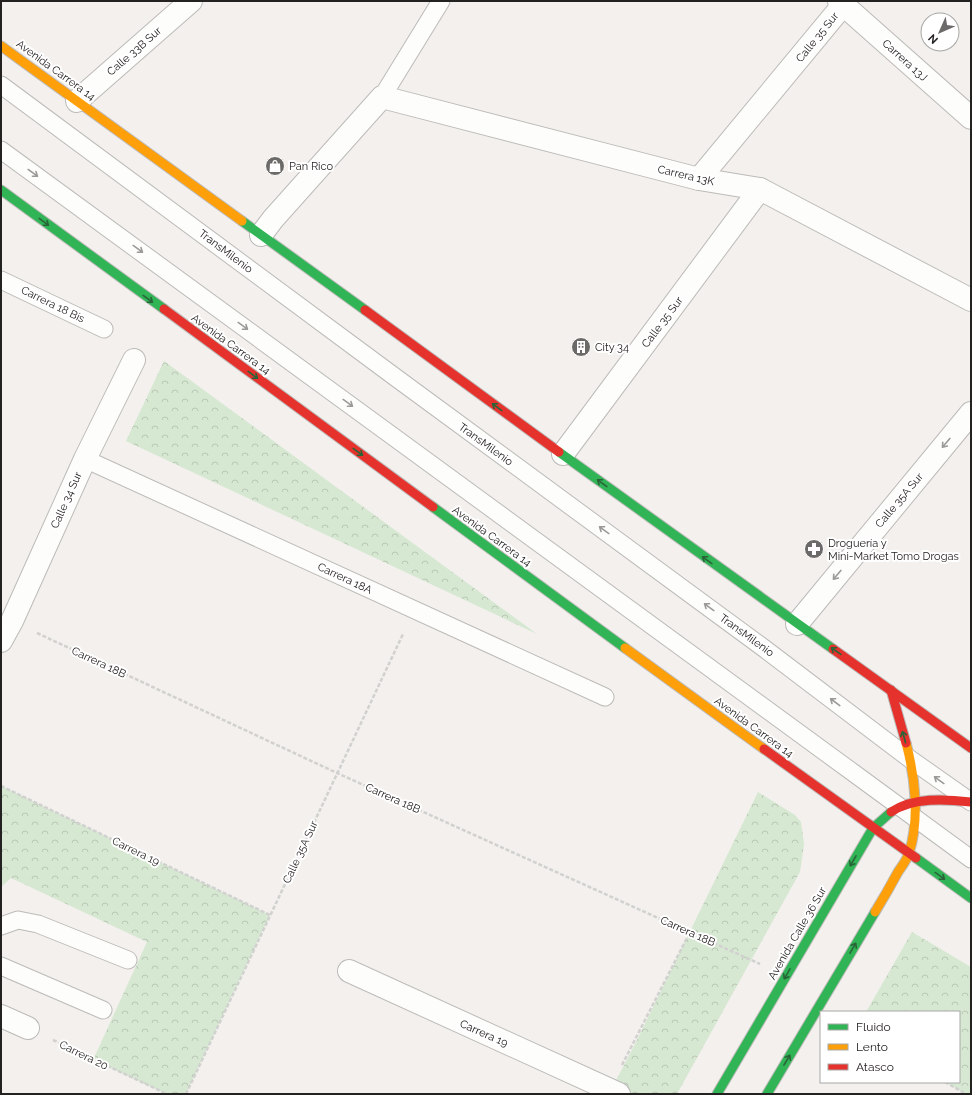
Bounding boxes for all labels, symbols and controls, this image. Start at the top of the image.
street label: Calle 35 Sur [793,10,842,65]
north arrow [920,12,960,52]
street label: Calle 33B Sur [104,24,164,79]
text: N [926,31,941,46]
street label: Avenida Carrera 14 [14,37,98,103]
street label: Carrera 13J [879,37,930,84]
shop icon: Pan Rico [264,155,286,177]
place label: Pan Rico [289,160,334,173]
street label: Carrera 13K [656,163,716,189]
one-way arrow [27,169,38,177]
one-way arrow [38,217,49,226]
street label: TransMilenio [196,227,256,276]
one-way arrow [132,245,143,253]
street label: Carrera 18 Bis [19,283,87,325]
one-way arrow [143,294,154,303]
street label: Calle 35 Sur [639,294,686,350]
street label: Avenida Carrera 14 [189,311,273,377]
one-way arrow [237,322,248,330]
building icon: City 34 [570,336,592,358]
place label: City 34 [595,341,629,354]
one-way arrow [248,371,259,380]
one-way arrow [342,399,353,407]
one-way arrow [492,402,503,411]
street label: TransMilenio [456,420,516,469]
one-way arrow [942,437,951,448]
one-way arrow [353,448,364,456]
street label: Calle 34 Sur [48,470,85,531]
street label: Calle 35A Sur [873,470,926,530]
one-way arrow [597,479,608,487]
street label: Avenida Carrera 14 [450,503,534,569]
one-way arrow [599,526,610,534]
place label: Droguería y Mini-Market Tomo Drogas [828,537,959,563]
pharmacy icon: Droguería y Mini-Market Tomo Drogas [803,538,825,560]
one-way arrow [702,555,713,564]
street label: Carrera 18A [315,560,375,597]
one-way arrow [832,570,841,581]
one-way arrow [703,603,714,611]
street label: TransMilenio [717,611,777,660]
street label: Carrera 18B [69,644,128,681]
one-way arrow [831,647,842,655]
street label: Avenida Carrera 14 [712,694,796,760]
one-way arrow [830,698,841,706]
one-way arrow [900,730,907,743]
one-way arrow [934,776,945,784]
street label: Carrera 18B [363,781,422,816]
street label: Calle 35A Sur [280,819,321,886]
street label: Carrera 19 [110,834,162,869]
one-way arrow [848,855,856,867]
one-way arrow [934,872,945,880]
street label: Avenida Calle 36 Sur [766,884,829,982]
street label: Carrera 18B [658,914,717,949]
one-way arrow [850,942,858,954]
one-way arrow [783,968,791,980]
legend [820,1011,960,1083]
street label: Carrera 19 [458,1017,510,1050]
text: Fluido [856,1020,891,1034]
street label: Carrera 20 [57,1038,111,1073]
text: Lento [856,1040,888,1054]
one-way arrow [784,1054,792,1066]
text: Atasco [856,1060,894,1074]

